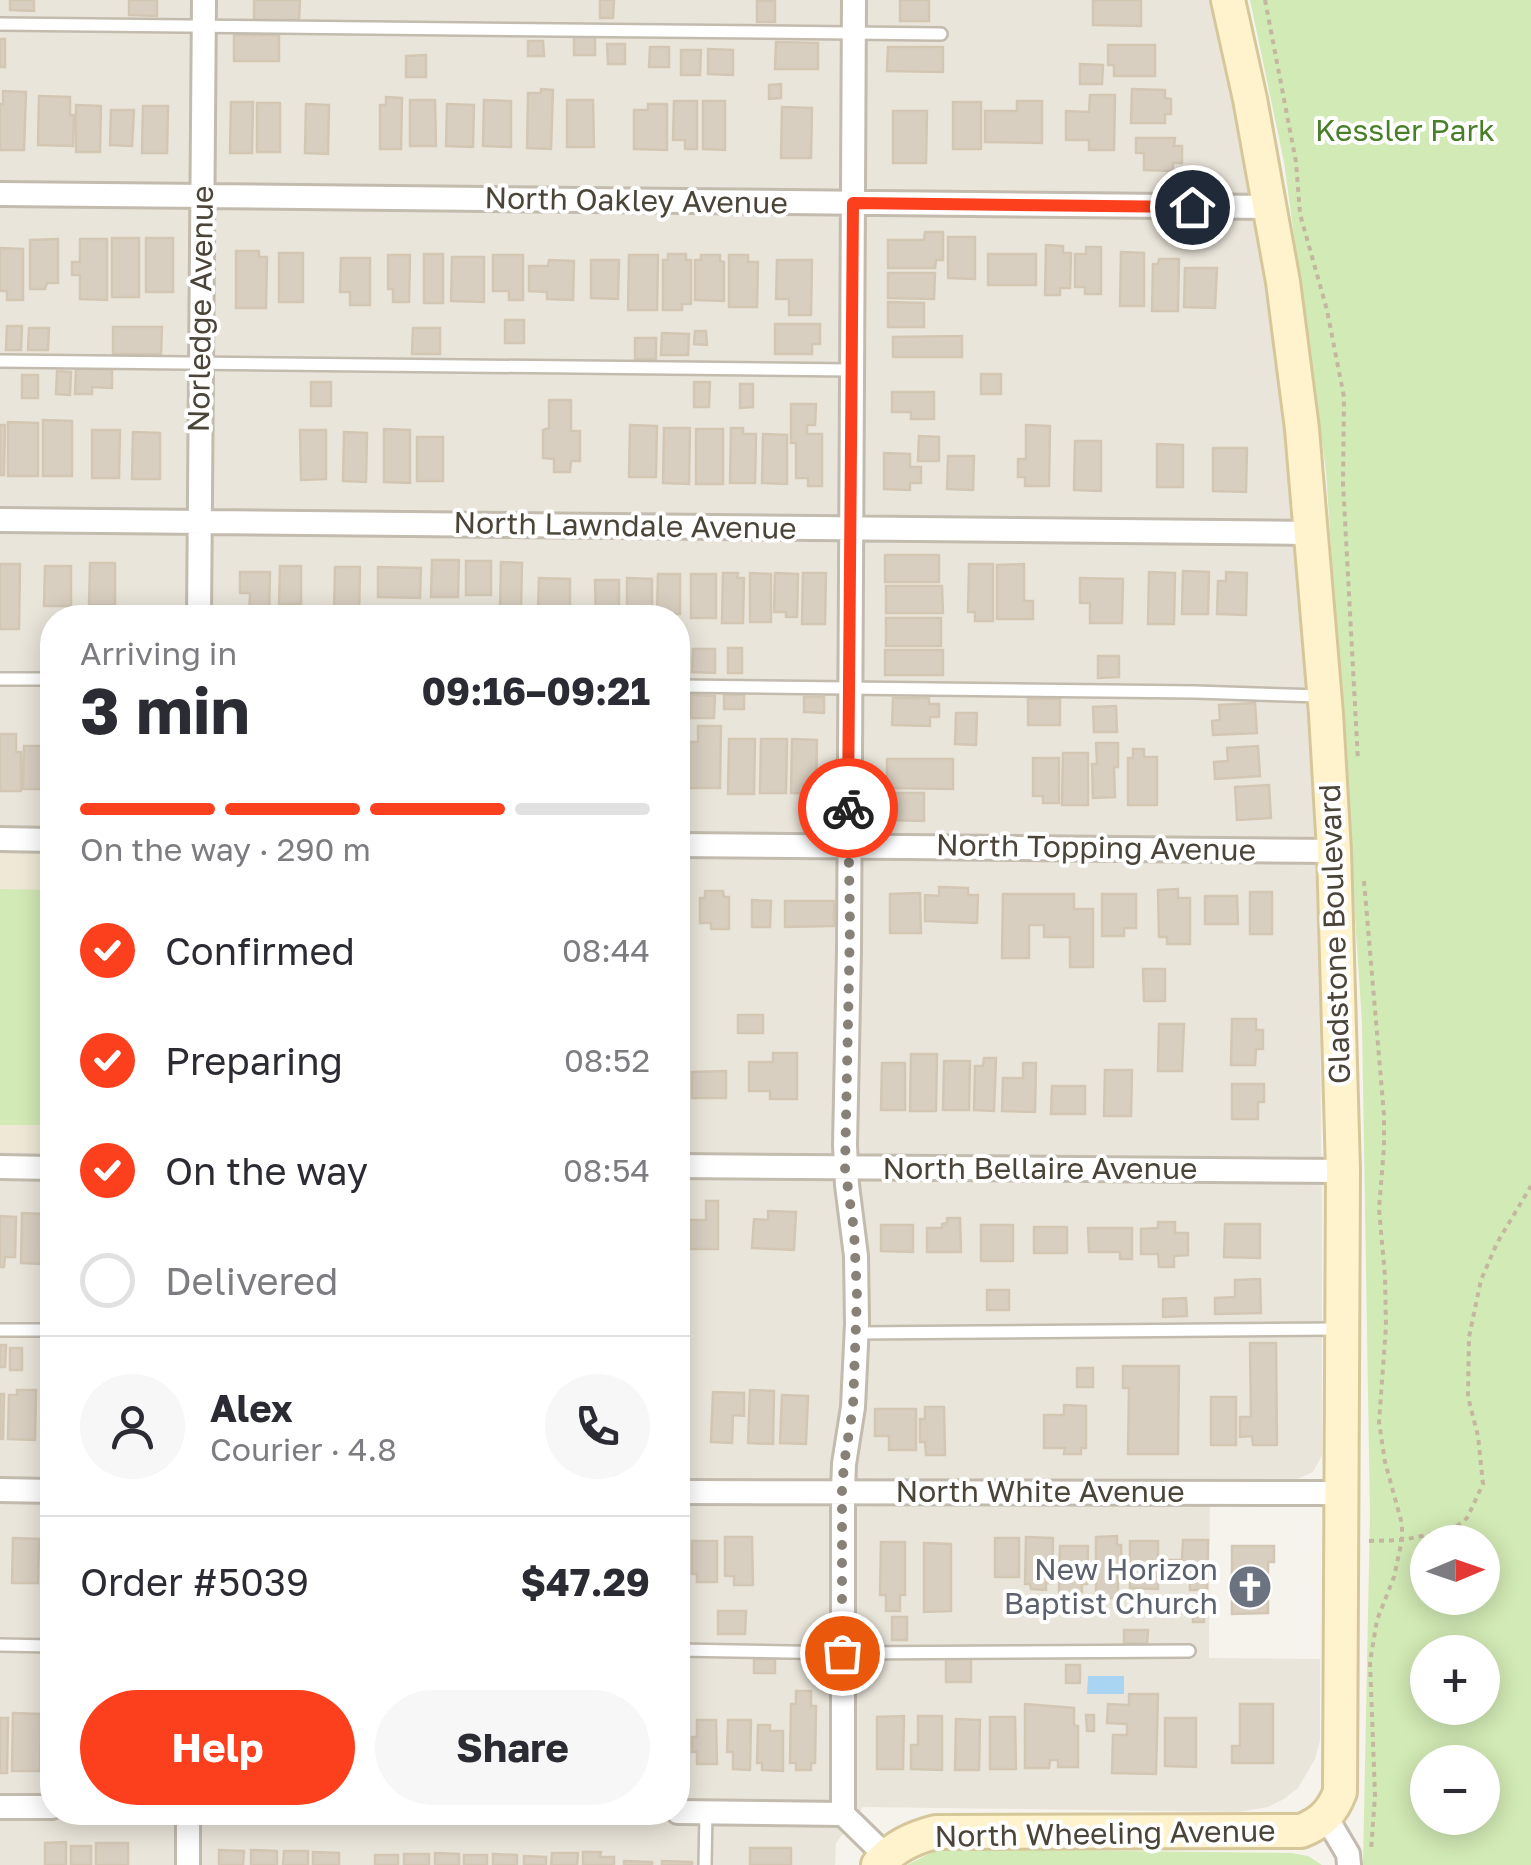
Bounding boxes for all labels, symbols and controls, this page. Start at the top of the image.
park label: Kessler Park [1315,112,1495,148]
pin [1150,165,1235,250]
street label: North Oakley Avenue [484,179,788,221]
icon: home [1165,180,1220,235]
street label: Norledge Avenue [180,185,220,433]
street label: North Lawndale Avenue [453,504,797,546]
text: Arriving in [80,634,237,672]
text: 09:16–09:21 [421,668,650,713]
text: 3 min [80,670,250,748]
courier [798,758,898,858]
icon: bike [821,781,876,836]
street label: Gladstone Boulevard [1311,783,1357,1085]
street label: North Topping Avenue [936,826,1256,868]
text: On the way · 290 m [80,830,371,868]
icon: check [80,923,135,978]
text: Confirmed [165,928,355,973]
text: 08:44 [562,931,650,969]
icon: check [80,1033,135,1088]
text: Preparing [165,1038,343,1083]
text: 08:52 [564,1041,650,1079]
icon: check [80,1143,135,1198]
text: On the way [165,1148,368,1193]
street label: North Bellaire Avenue [883,1150,1197,1186]
text: 08:54 [563,1151,650,1189]
text: Delivered [165,1258,338,1303]
button: person [80,1374,185,1479]
button: phone [545,1374,650,1479]
text: Alex [210,1385,293,1430]
text: Courier · 4.8 [210,1430,397,1468]
street label: North White Avenue [895,1473,1185,1509]
north arrow [1410,1525,1500,1615]
map controls [1410,1525,1500,1835]
place label: New Horizon Baptist Church [1004,1551,1218,1621]
text: Order #5039 [80,1559,309,1604]
text: $47.29 [521,1559,650,1604]
church icon: New Horizon Baptist Church [1227,1564,1273,1610]
pin [800,1611,885,1696]
icon: bag [815,1626,870,1681]
button: + [1410,1635,1500,1725]
button: Help [80,1690,355,1805]
button: Share [375,1690,650,1805]
button: − [1410,1745,1500,1835]
street label: North Wheeling Avenue [934,1812,1276,1854]

